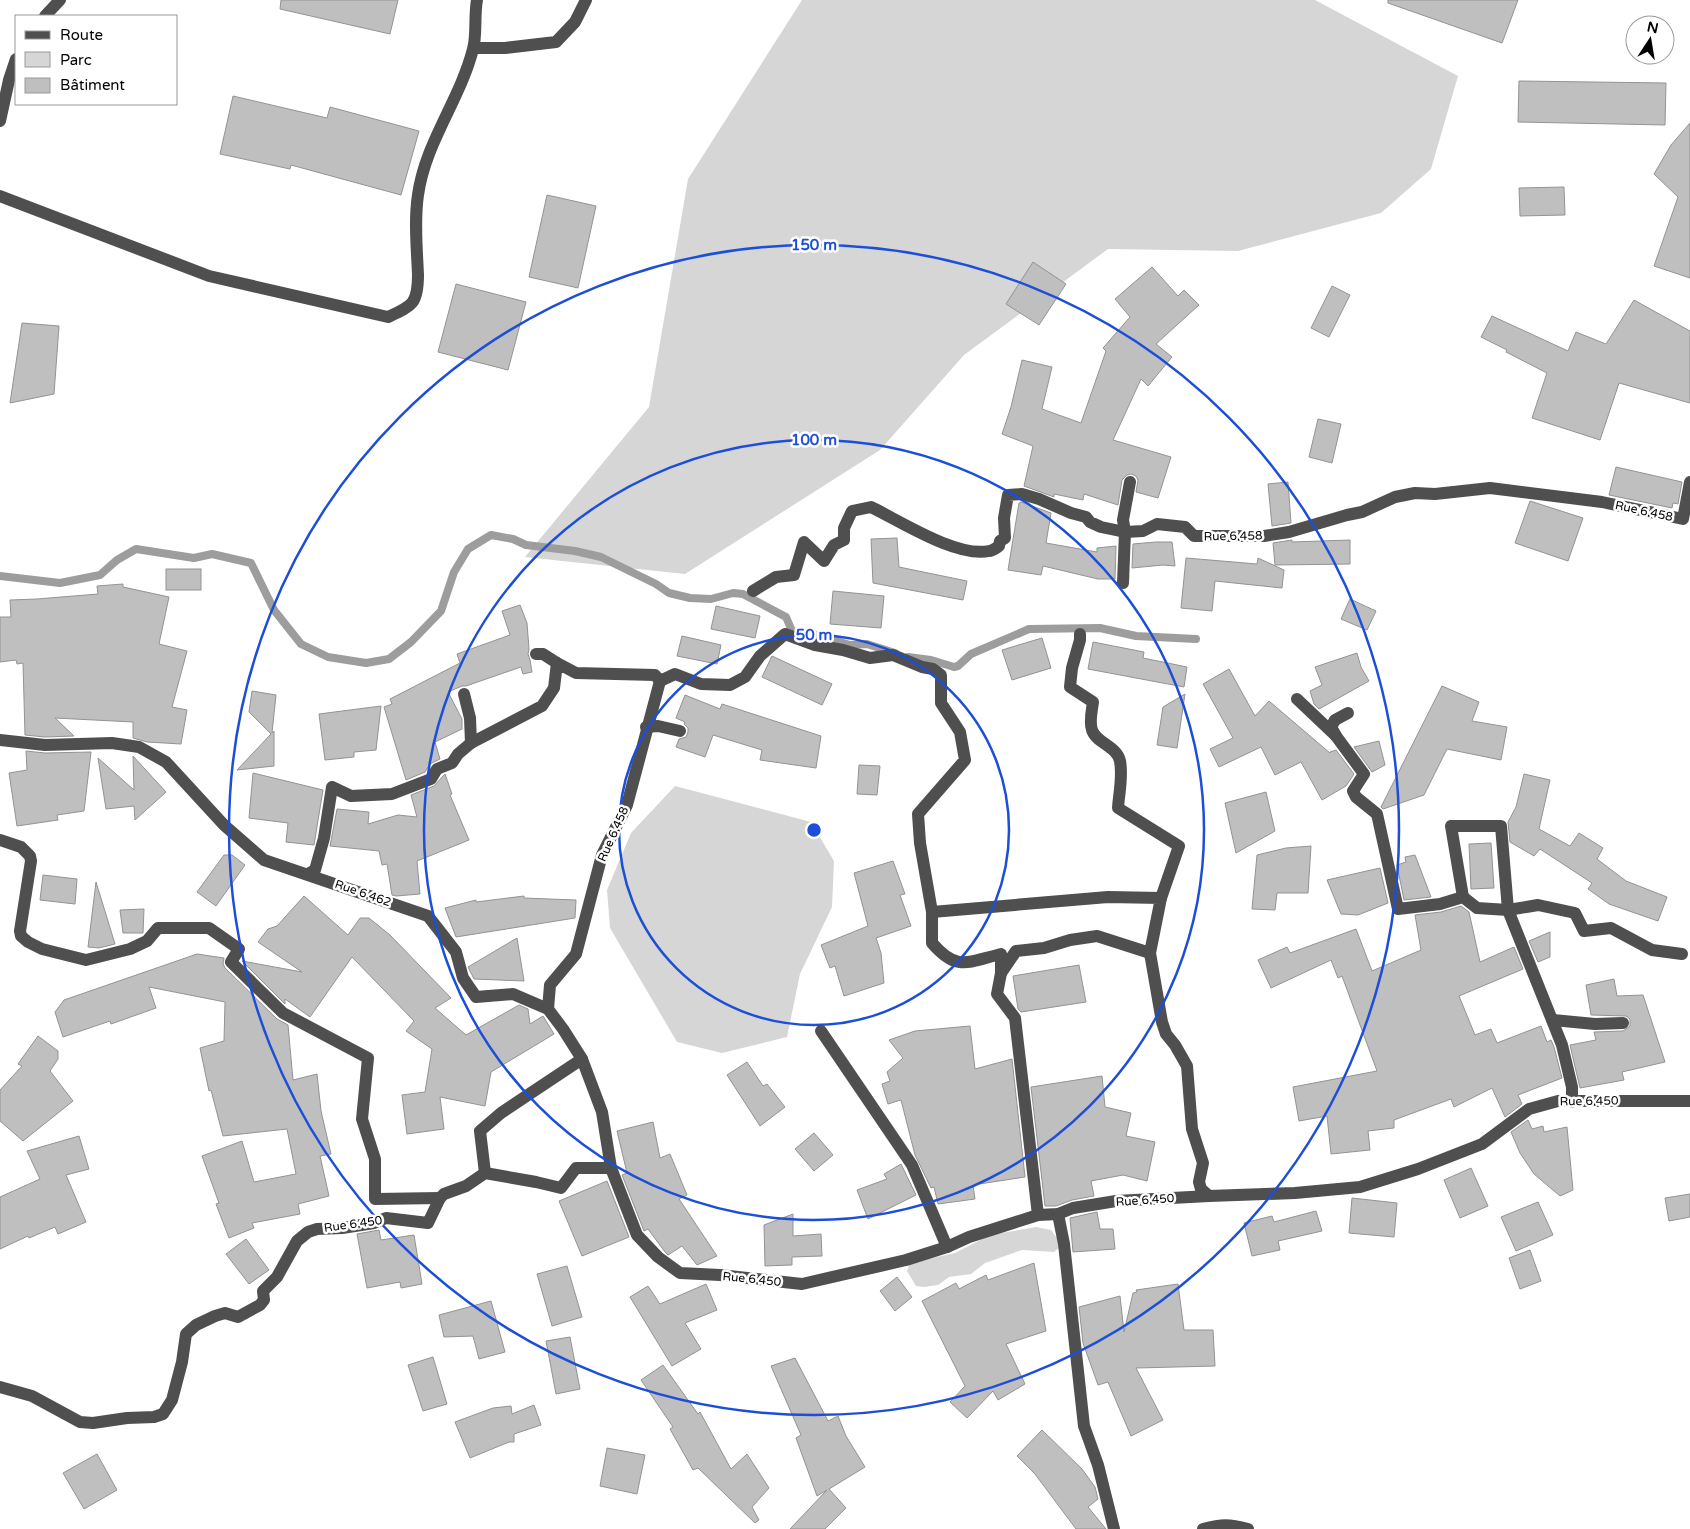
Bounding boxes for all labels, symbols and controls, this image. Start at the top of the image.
legend [15,15,178,105]
north arrow [1625,15,1675,65]
text: N [1645,18,1660,37]
text: Route [60,26,103,44]
text: Parc [60,51,92,69]
text: Bâtiment [60,76,125,94]
text: 150 m [791,236,837,254]
text: 100 m [791,431,837,449]
street label: Rue 6.458 [1614,498,1674,524]
street label: Rue 6.458 [1203,528,1263,544]
text: 50 m [796,626,832,644]
street label: Rue 6.458 [595,804,631,864]
centre of rings [805,821,823,839]
street label: Rue 6.462 [333,877,393,909]
street label: Rue 6.450 [1559,1093,1619,1109]
street label: Rue 6.450 [1115,1191,1175,1209]
street label: Rue 6.450 [323,1213,384,1235]
street label: Rue 6.450 [722,1269,782,1289]

